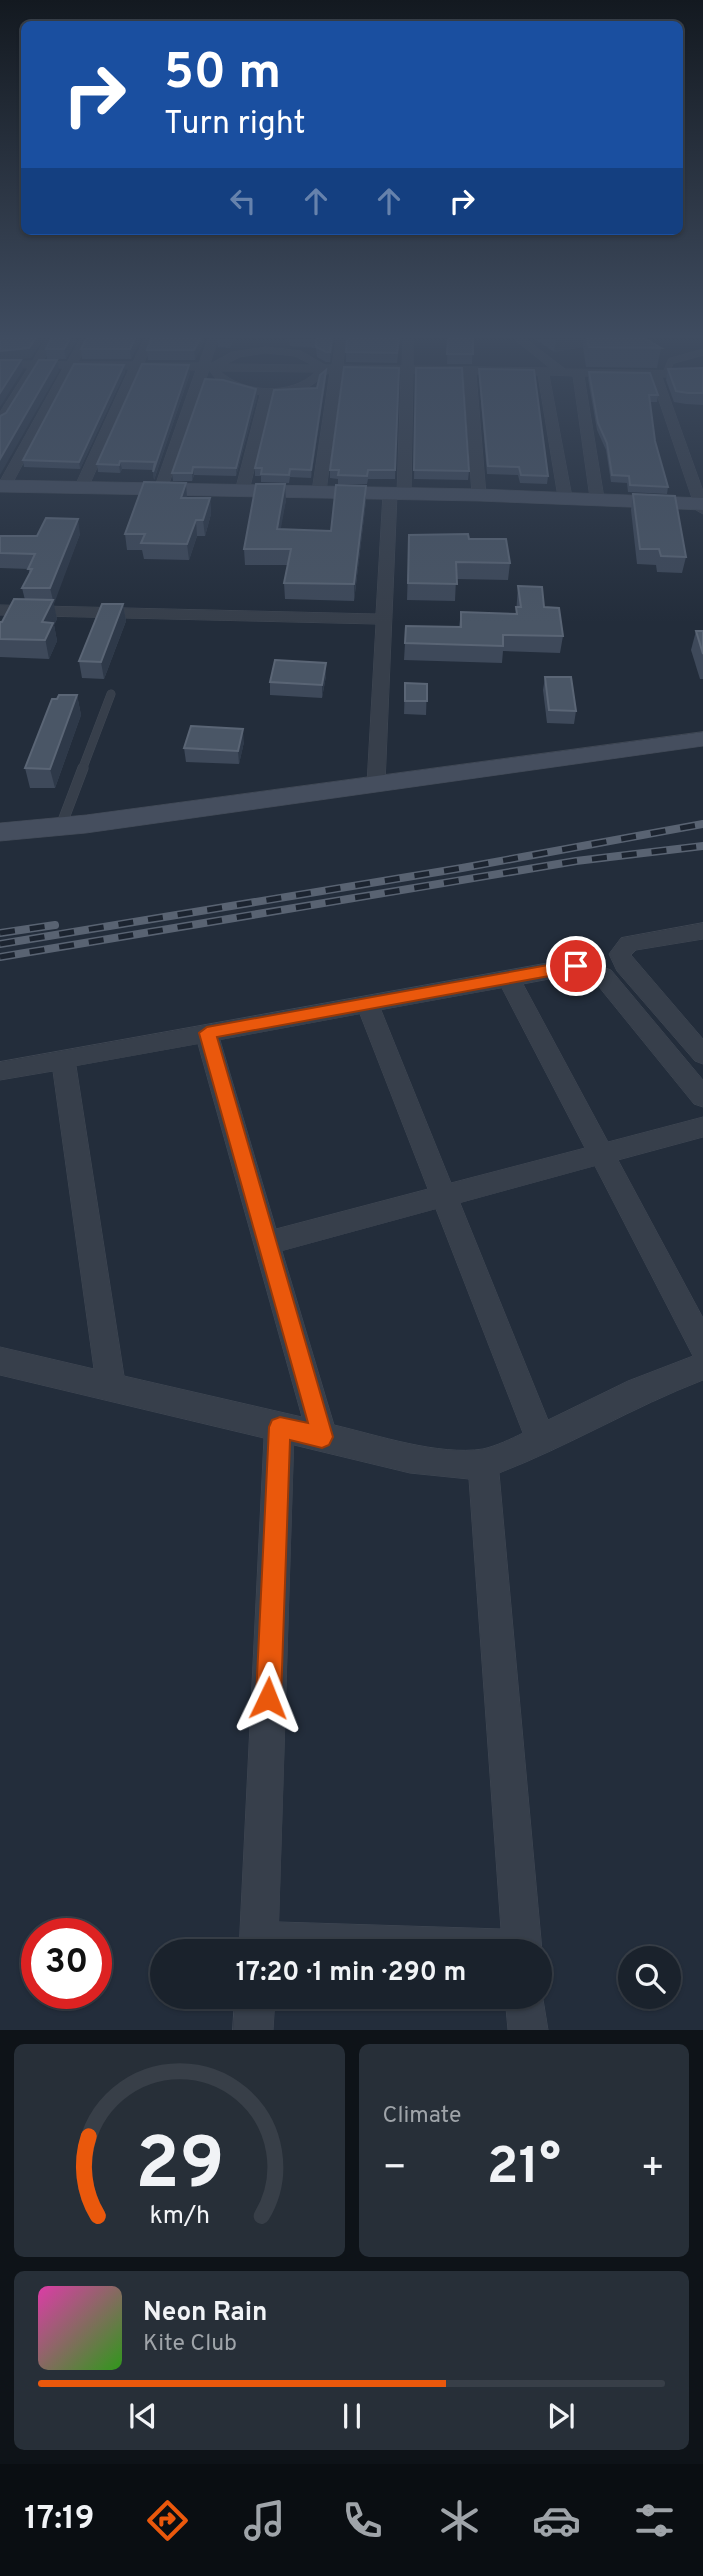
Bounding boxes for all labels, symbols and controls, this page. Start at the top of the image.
text: 50 m [164,44,281,106]
icon: right [49,49,140,140]
text: Turn right [164,105,306,145]
icon: left [224,182,262,220]
icon: ahead [297,182,335,220]
icon: ahead [370,182,408,220]
icon: right [443,182,481,220]
pin [546,936,606,996]
icon: arrive [557,947,595,985]
position arrow [231,1661,305,1735]
speed limit sign: 30 [21,1918,112,2009]
map controls [618,1946,681,2009]
button: search [618,1946,681,2009]
text: 17:20 · 1 min · 290 m [236,1957,466,1990]
text: Climate [383,2102,461,2131]
text: 29 [135,2123,224,2215]
text: 21° [487,2136,561,2202]
text: − [383,2145,407,2194]
text: + [640,2145,665,2194]
text: km/h [149,2201,210,2233]
text: Neon Rain [143,2297,268,2330]
text: Kite Club [143,2330,237,2359]
icon: previous [124,2397,162,2435]
icon: pause [333,2397,371,2435]
icon: next [542,2397,580,2435]
icon: directions [143,2496,192,2545]
icon: music [240,2496,289,2545]
icon: phone [338,2496,387,2545]
icon: climate [435,2496,484,2545]
icon: car [532,2496,581,2545]
icon: filters [630,2496,679,2545]
text: 17:19 [24,2500,94,2540]

